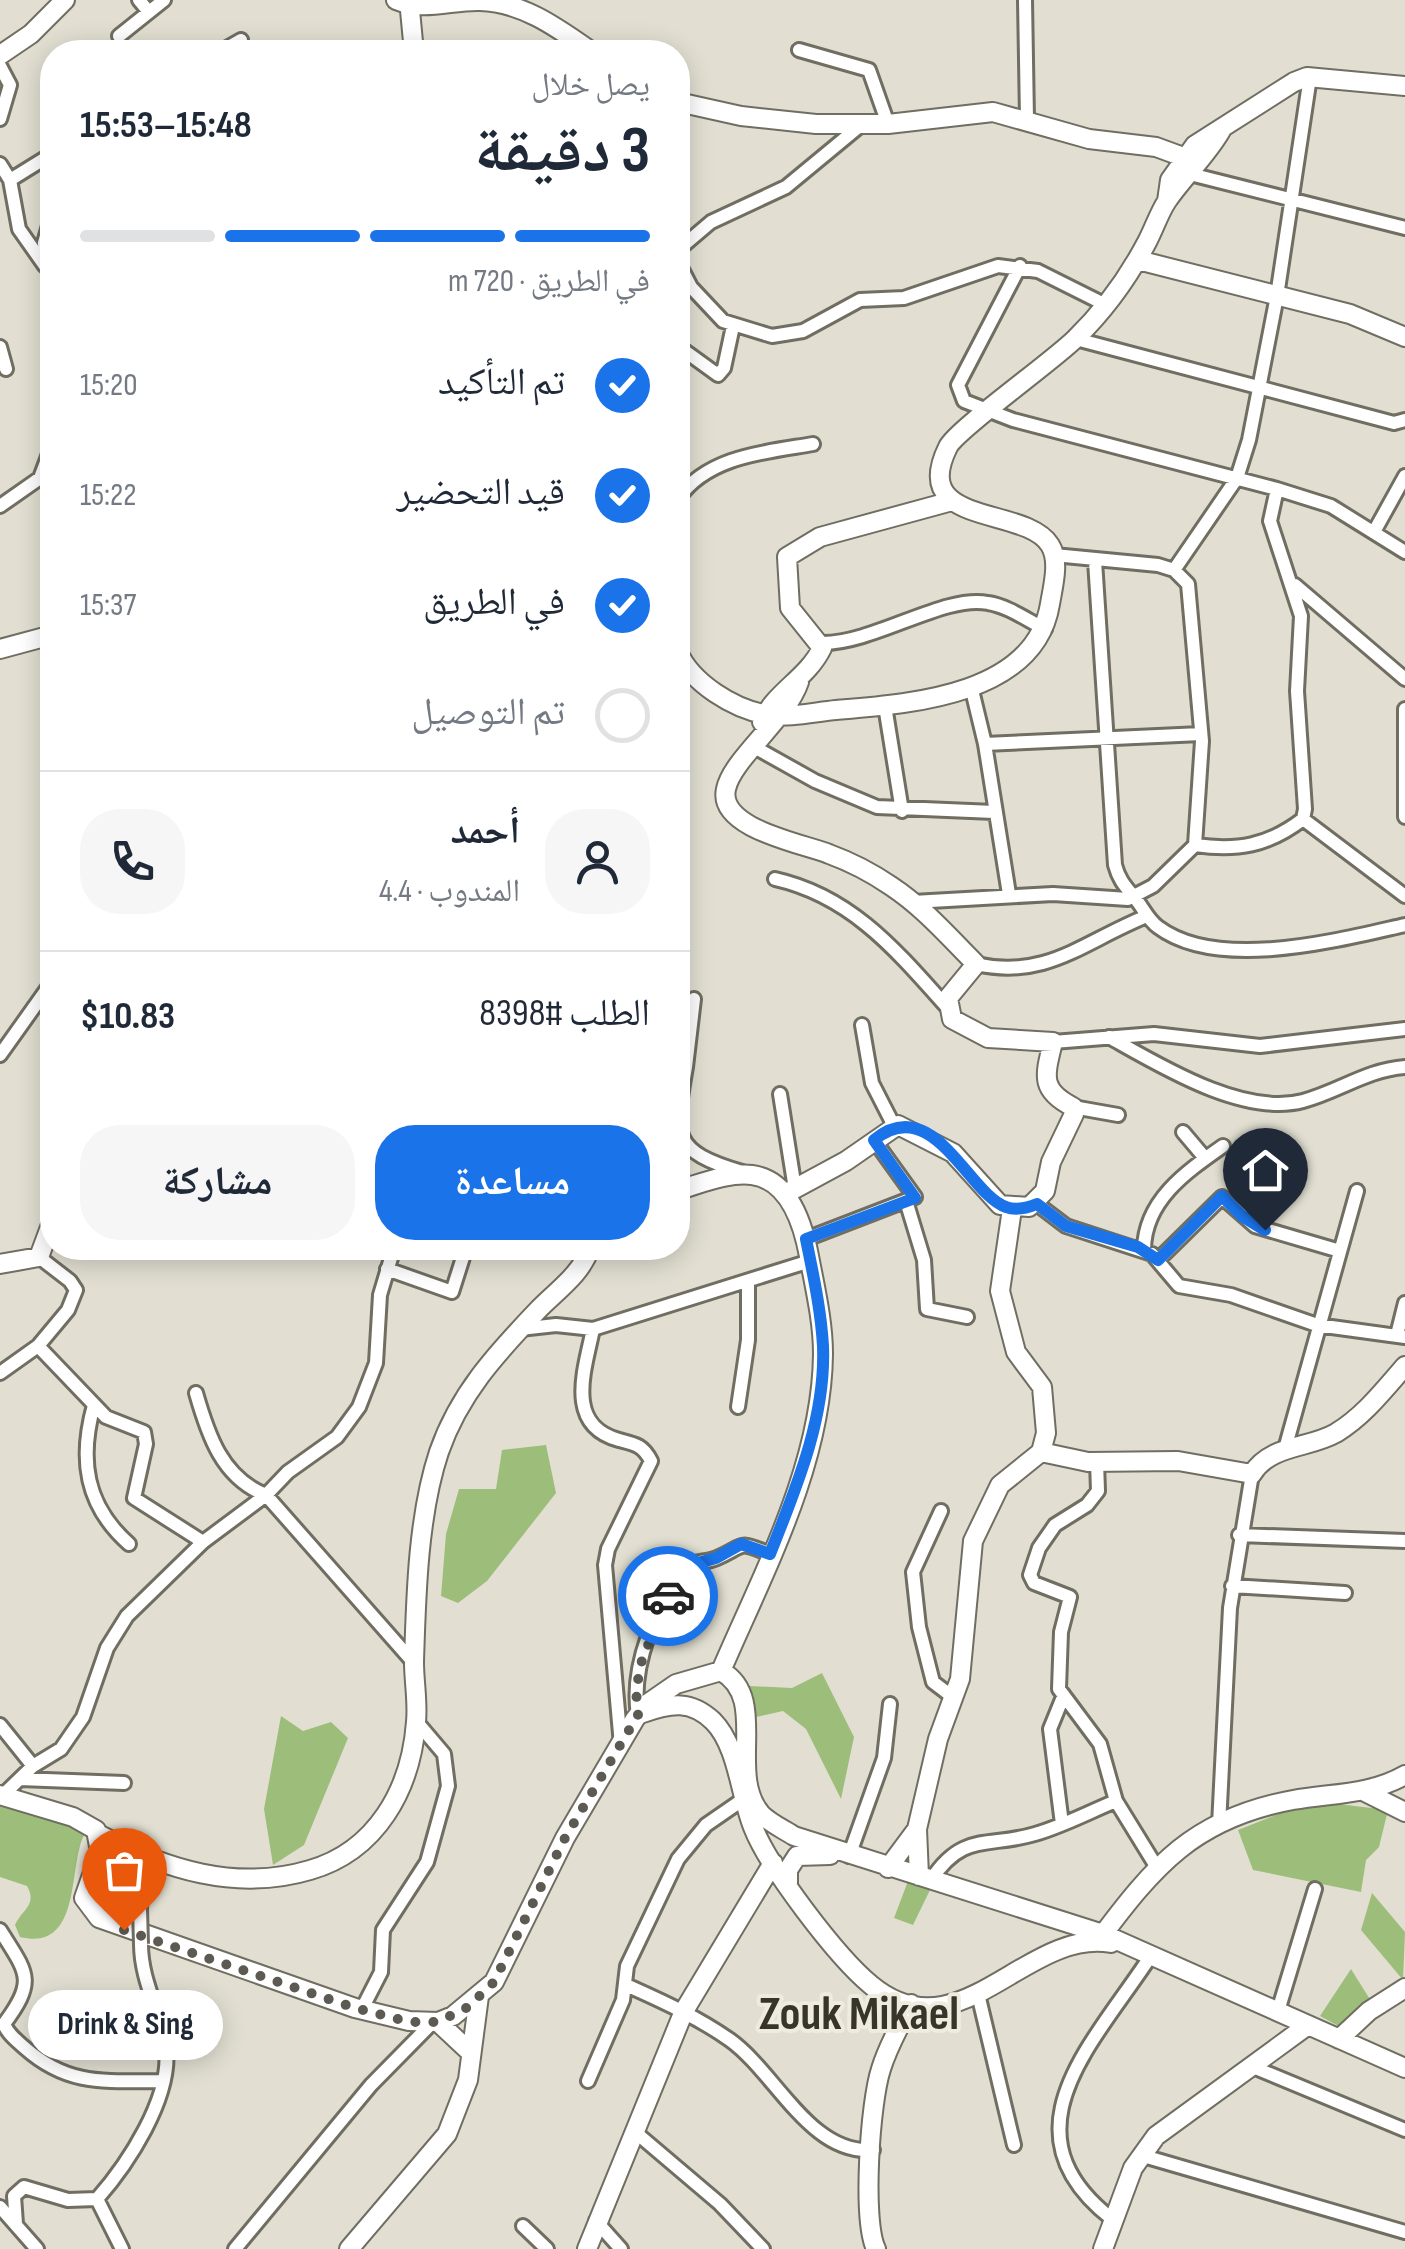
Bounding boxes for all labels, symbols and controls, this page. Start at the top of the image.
text: يصل خلال [531,66,650,105]
text: 15:48–15:53 [80,103,252,148]
text: 3 دقيقة [474,113,650,191]
text: في الطريق · 720 m [448,262,650,301]
icon: check [595,358,650,413]
text: تم التأكيد [438,360,565,405]
text: 15:20 [80,366,138,405]
icon: check [595,468,650,523]
text: قيد التحضير [397,470,565,515]
text: 15:22 [80,476,136,515]
icon: check [595,578,650,633]
text: في الطريق [423,580,565,625]
text: 15:37 [80,586,136,625]
text: تم التوصيل [411,690,565,735]
button: phone [80,809,185,914]
text: أحمد [450,809,520,854]
button: person [545,809,650,914]
text: المندوب · 4.4 [379,872,520,911]
text: الطلب #8398 [479,991,650,1036]
text: $10.83 [80,994,175,1039]
button: مشاركة [80,1125,355,1240]
button: مساعدة [375,1125,650,1240]
pin [1223,1128,1308,1231]
icon: home [1238,1143,1293,1198]
courier [618,1546,718,1646]
icon: car [641,1569,696,1624]
pin [82,1828,167,1931]
icon: bag [97,1843,152,1898]
district label: Zouk Mikael [759,1986,959,2043]
callout: Drink & Sing [27,1990,222,2060]
text: Drink & Sing [57,2005,194,2044]

